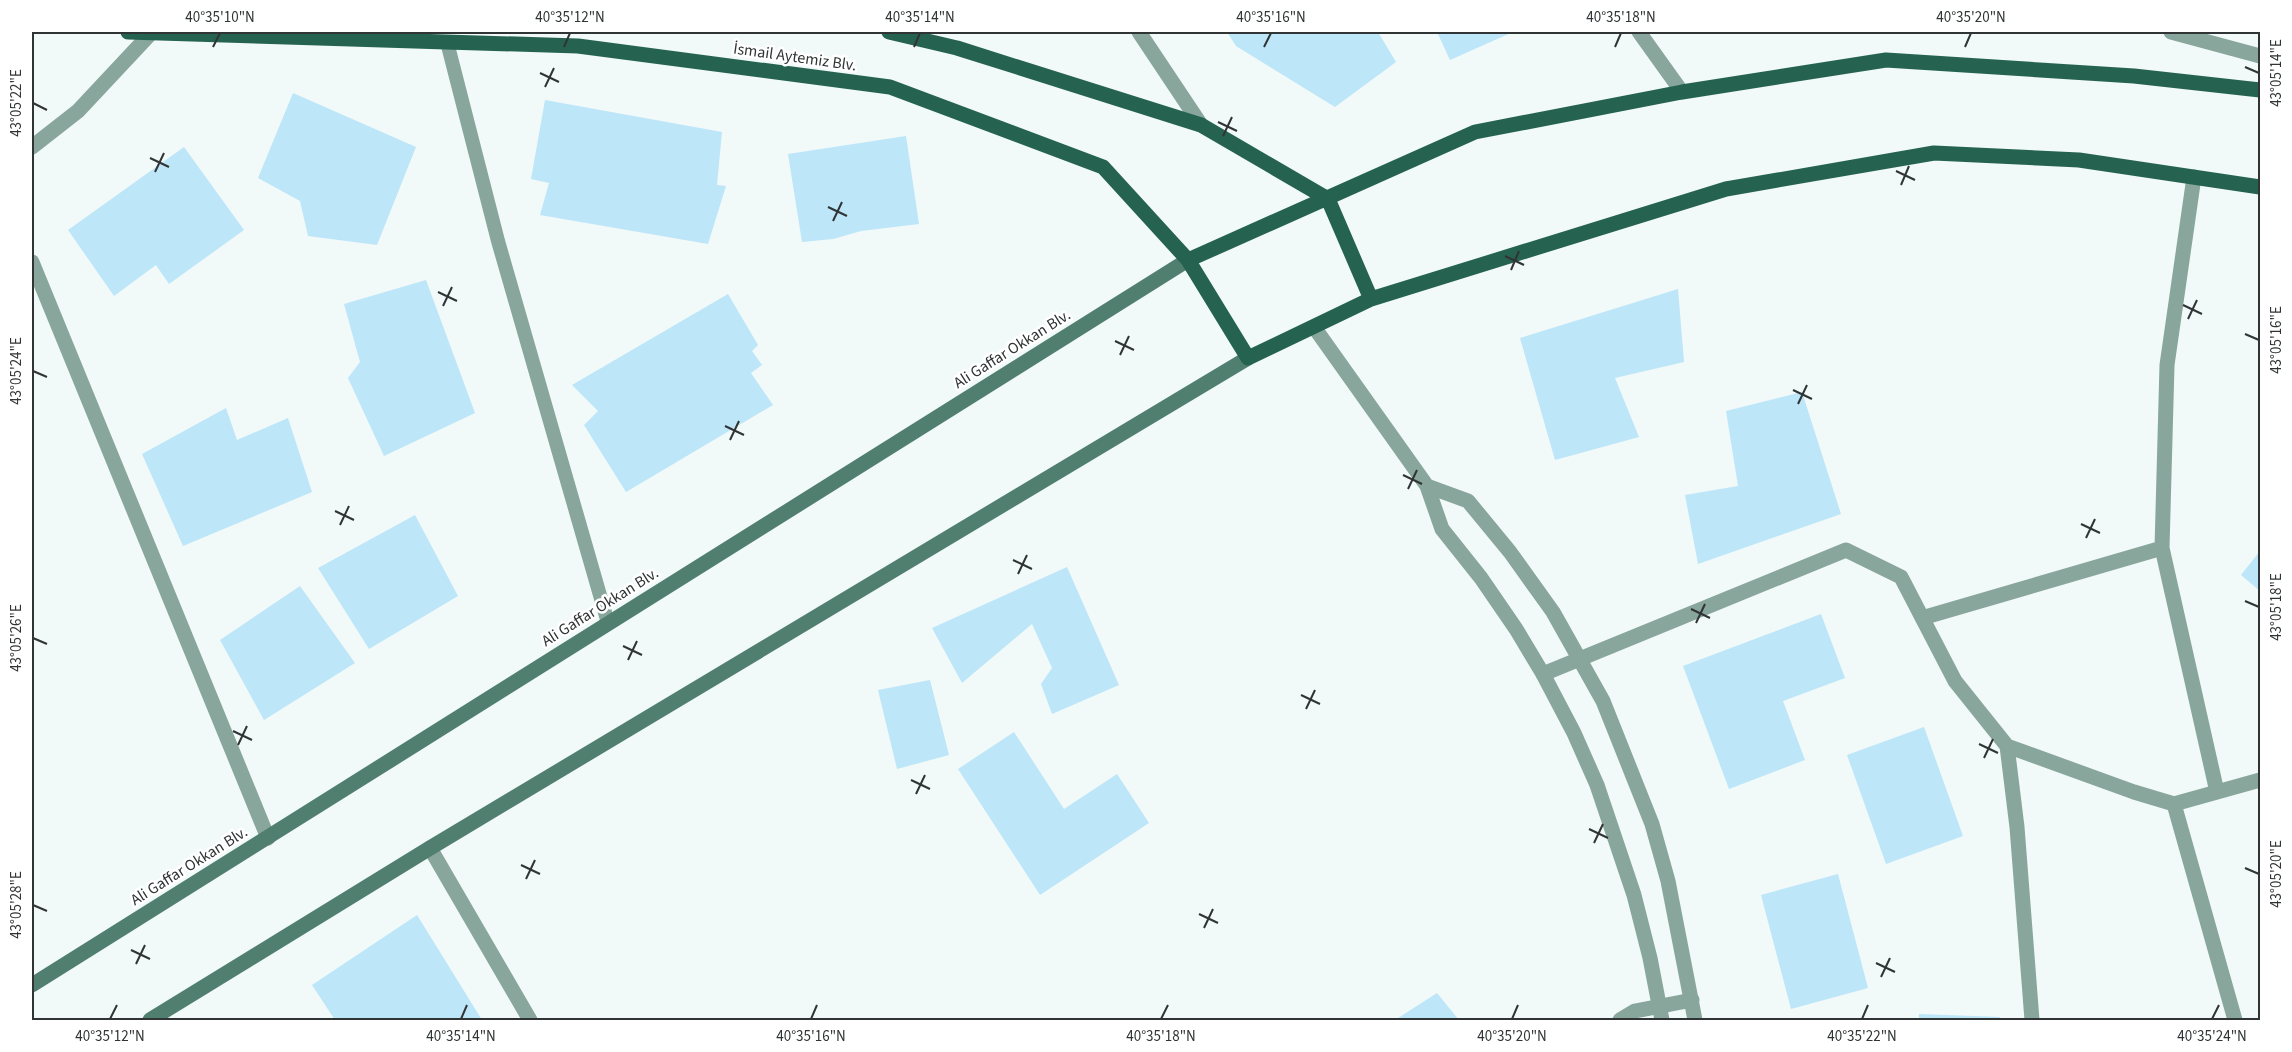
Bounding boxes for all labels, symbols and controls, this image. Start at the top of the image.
text: 40°35'10"N [185,7,255,28]
text: 40°35'12"N [535,7,605,28]
text: 40°35'14"N [885,7,955,28]
text: 40°35'16"N [1236,7,1306,28]
text: 40°35'18"N [1586,7,1656,28]
text: 40°35'20"N [1936,7,2006,28]
street label: İsmail Aytemiz Blv. [732,37,858,77]
text: 43°05'14"E [2266,39,2287,107]
text: 43°05'22"E [6,69,27,137]
street label: Ali Gaffar Okkan Blv. [949,304,1075,394]
text: 43°05'16"E [2266,306,2287,374]
text: 43°05'24"E [6,337,27,405]
street label: Ali Gaffar Okkan Blv. [537,562,663,652]
text: 43°05'18"E [2266,573,2287,641]
text: 43°05'26"E [6,604,27,672]
street label: Ali Gaffar Okkan Blv. [126,821,252,911]
text: 43°05'20"E [2266,840,2287,908]
text: 43°05'28"E [6,871,27,939]
text: 40°35'12"N [75,1026,145,1047]
text: 40°35'14"N [426,1026,496,1047]
text: 40°35'16"N [776,1026,846,1047]
text: 40°35'18"N [1126,1026,1196,1047]
text: 40°35'20"N [1477,1026,1547,1047]
text: 40°35'22"N [1827,1026,1897,1047]
text: 40°35'24"N [2177,1026,2247,1047]

